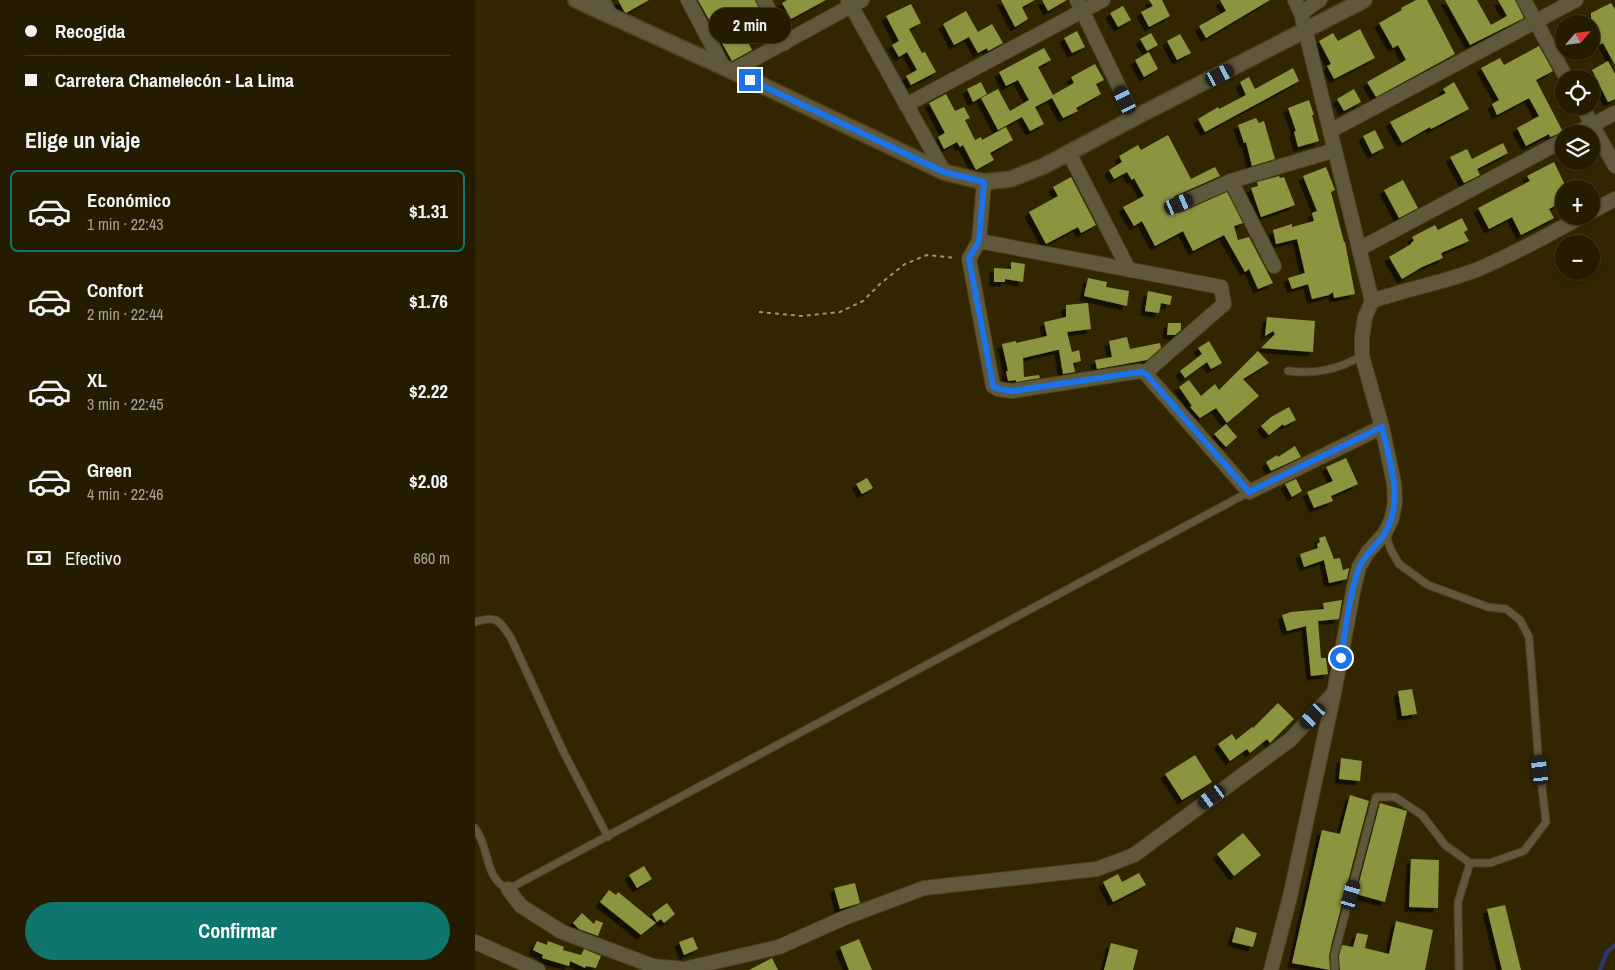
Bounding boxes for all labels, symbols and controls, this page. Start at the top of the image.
callout: 2 min [709,8,791,42]
text: 2 min [733,14,767,36]
north arrow [1555,15,1600,60]
map controls [1555,15,1600,280]
text: Recogida [55,18,125,44]
car [1203,62,1236,88]
text: Carretera Chamelecón - La Lima [55,67,294,93]
route end [739,69,761,91]
button: locate [1555,70,1600,115]
car [1111,83,1138,117]
text: Elige un viaje [25,125,140,155]
button: layers [1555,125,1600,170]
button: + [1555,180,1600,225]
text: Económico [87,187,171,213]
icon: car [27,189,72,234]
car [1162,191,1195,217]
text: $1.31 [409,198,448,224]
text: 1 min · 22:43 [87,213,164,235]
button: − [1555,235,1600,280]
text: Confort [87,277,143,303]
icon: car [27,279,72,324]
text: $1.76 [409,288,448,314]
text: 2 min · 22:44 [87,303,164,325]
text: XL [87,367,107,393]
icon: car [27,369,72,414]
text: $2.22 [409,378,448,404]
text: 3 min · 22:45 [87,393,164,415]
text: Green [87,457,132,483]
icon: car [27,459,72,504]
text: $2.08 [409,468,448,494]
text: 4 min · 22:46 [87,483,164,505]
icon: cash [25,544,53,572]
text: Efectivo [65,545,121,571]
text: 660 m [414,547,450,569]
route start [1330,647,1352,669]
car [1297,700,1328,732]
car [1530,754,1549,786]
car [1195,782,1228,812]
car [1339,879,1362,911]
button: Confirmar [25,902,450,960]

